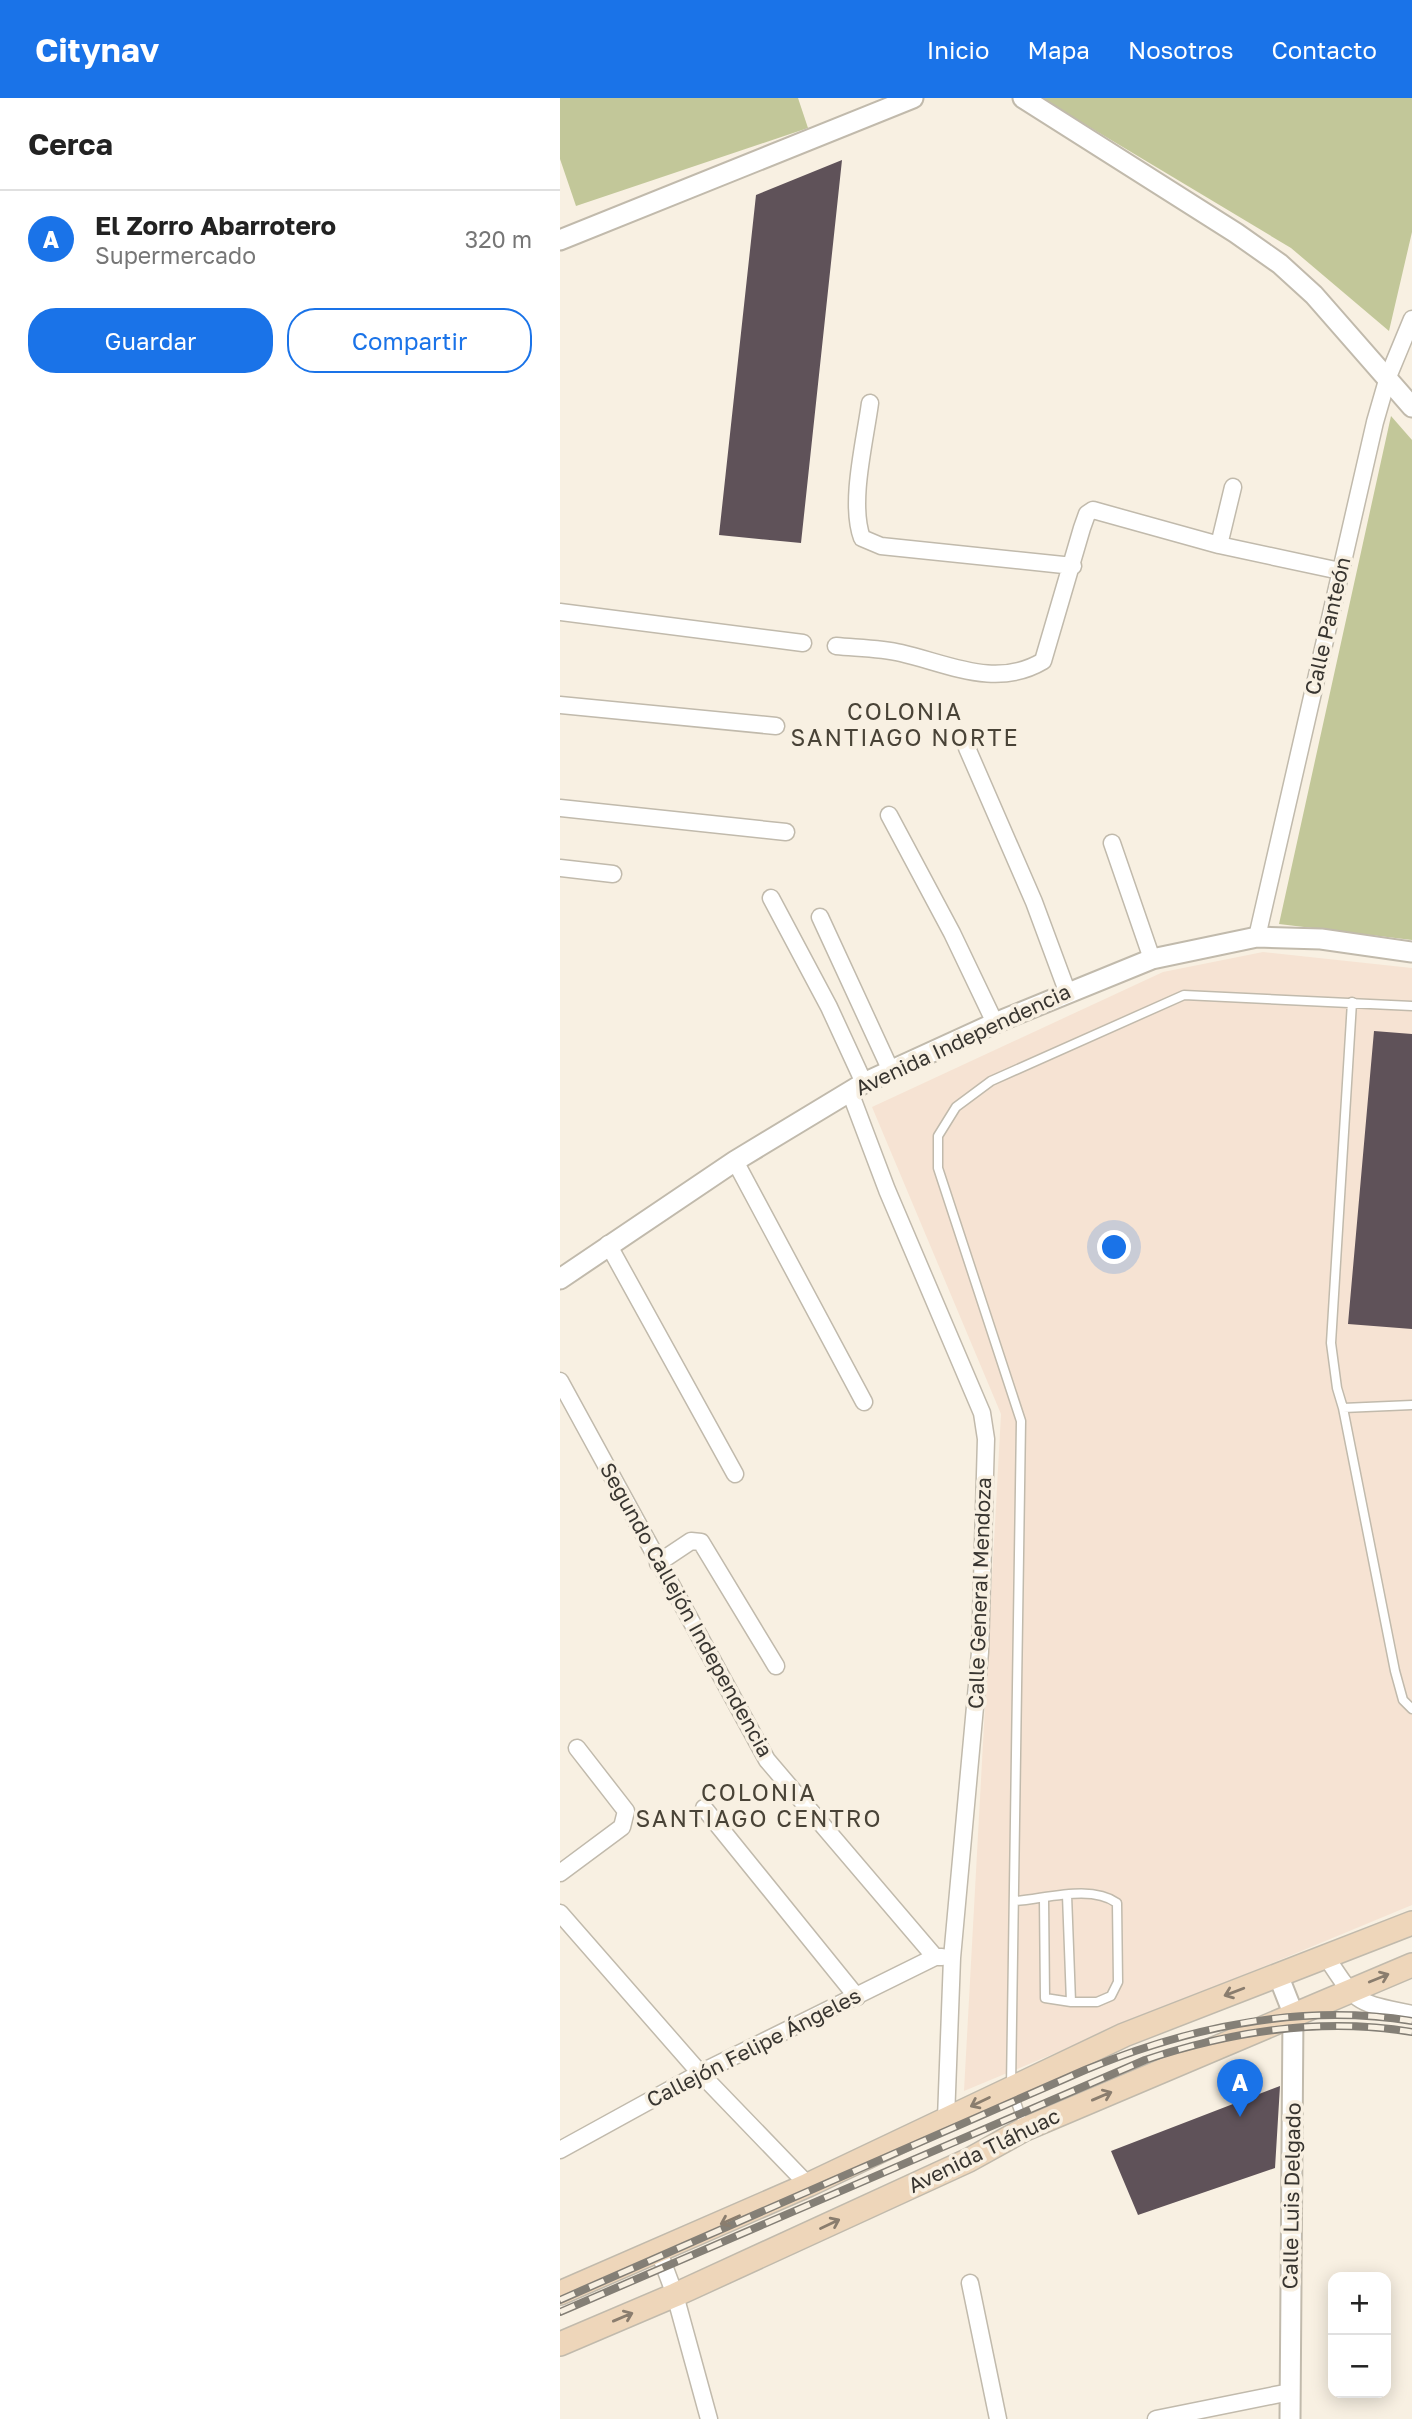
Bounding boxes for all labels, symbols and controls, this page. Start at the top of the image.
text: Citynav [35,30,159,69]
text: Inicio [927,35,989,64]
text: Mapa [1027,35,1090,64]
text: Nosotros [1128,35,1234,64]
text: Contacto [1272,35,1377,64]
text: Cerca [28,126,113,162]
text: El Zorro Abarrotero [95,210,336,241]
text: A [43,225,59,253]
text: 320 m [465,225,532,253]
text: Supermercado [95,241,256,269]
button: Guardar [28,308,273,373]
button: Compartir [287,308,532,373]
street label: Calle Panteón [1298,554,1356,697]
district label: COLONIA SANTIAGO NORTE [791,697,1020,751]
street label: Avenida Independencia [851,978,1074,1100]
your location [1097,1230,1131,1264]
street label: Segundo Callejón Independencia [595,1458,779,1761]
street label: Calle General Mendoza [962,1477,996,1709]
district label: COLONIA SANTIAGO CENTRO [636,1778,882,1832]
one-way arrow [1368,1971,1390,1984]
street label: Callejón Felipe Ángeles [642,1982,865,2112]
one-way arrow [1224,1987,1246,2000]
pin: A [1217,2059,1263,2117]
one-way arrow [1091,2088,1113,2101]
one-way arrow [970,2095,991,2109]
street label: Avenida Tláhuac [904,2102,1064,2198]
street label: Calle Luis Delgado [1276,2102,1306,2290]
one-way arrow [720,2214,742,2227]
one-way arrow [819,2217,840,2230]
map controls [1328,2272,1391,2398]
button: + [1328,2272,1391,2335]
one-way arrow [612,2310,633,2323]
button: − [1328,2335,1391,2398]

